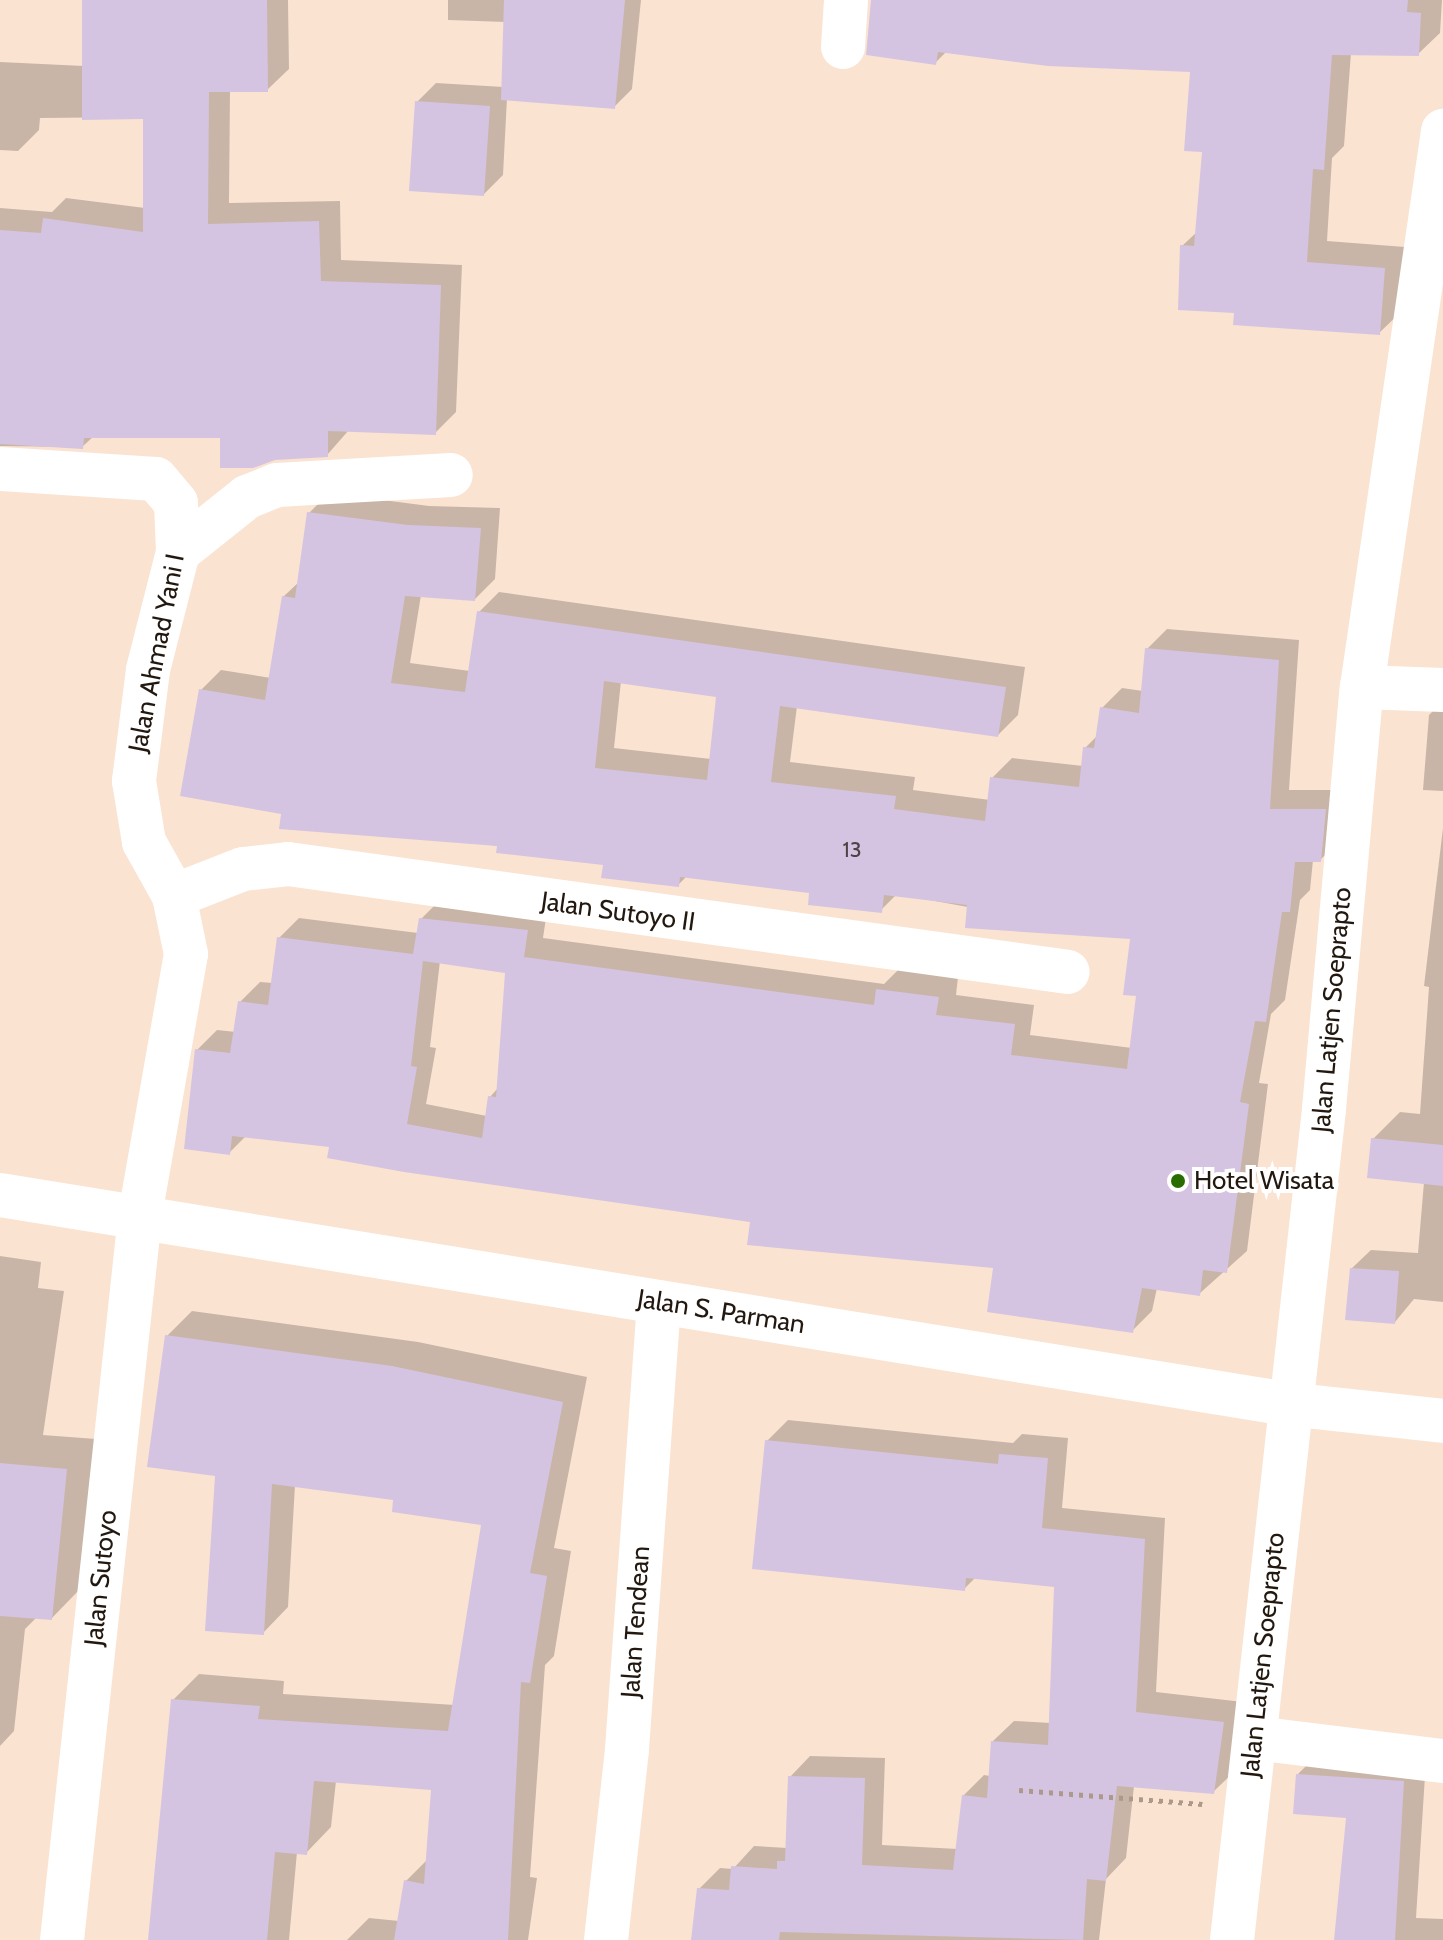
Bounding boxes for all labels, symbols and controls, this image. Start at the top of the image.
street label: Jalan Ahmad Yani I [122,551,192,755]
house number: 13 [842,837,862,863]
street label: Jalan Sutoyo II [539,886,697,938]
street label: Jalan Latjen Soeprapto [1306,886,1358,1134]
place label: Hotel Wisata [1194,1165,1334,1197]
marker: Hotel Wisata [1169,1172,1187,1190]
street label: Jalan S. Parman [635,1283,807,1341]
street label: Jalan Sutoyo [78,1509,124,1647]
street label: Jalan Latjen Soeprapto [1235,1531,1291,1779]
street label: Jalan Tendean [615,1545,657,1699]

